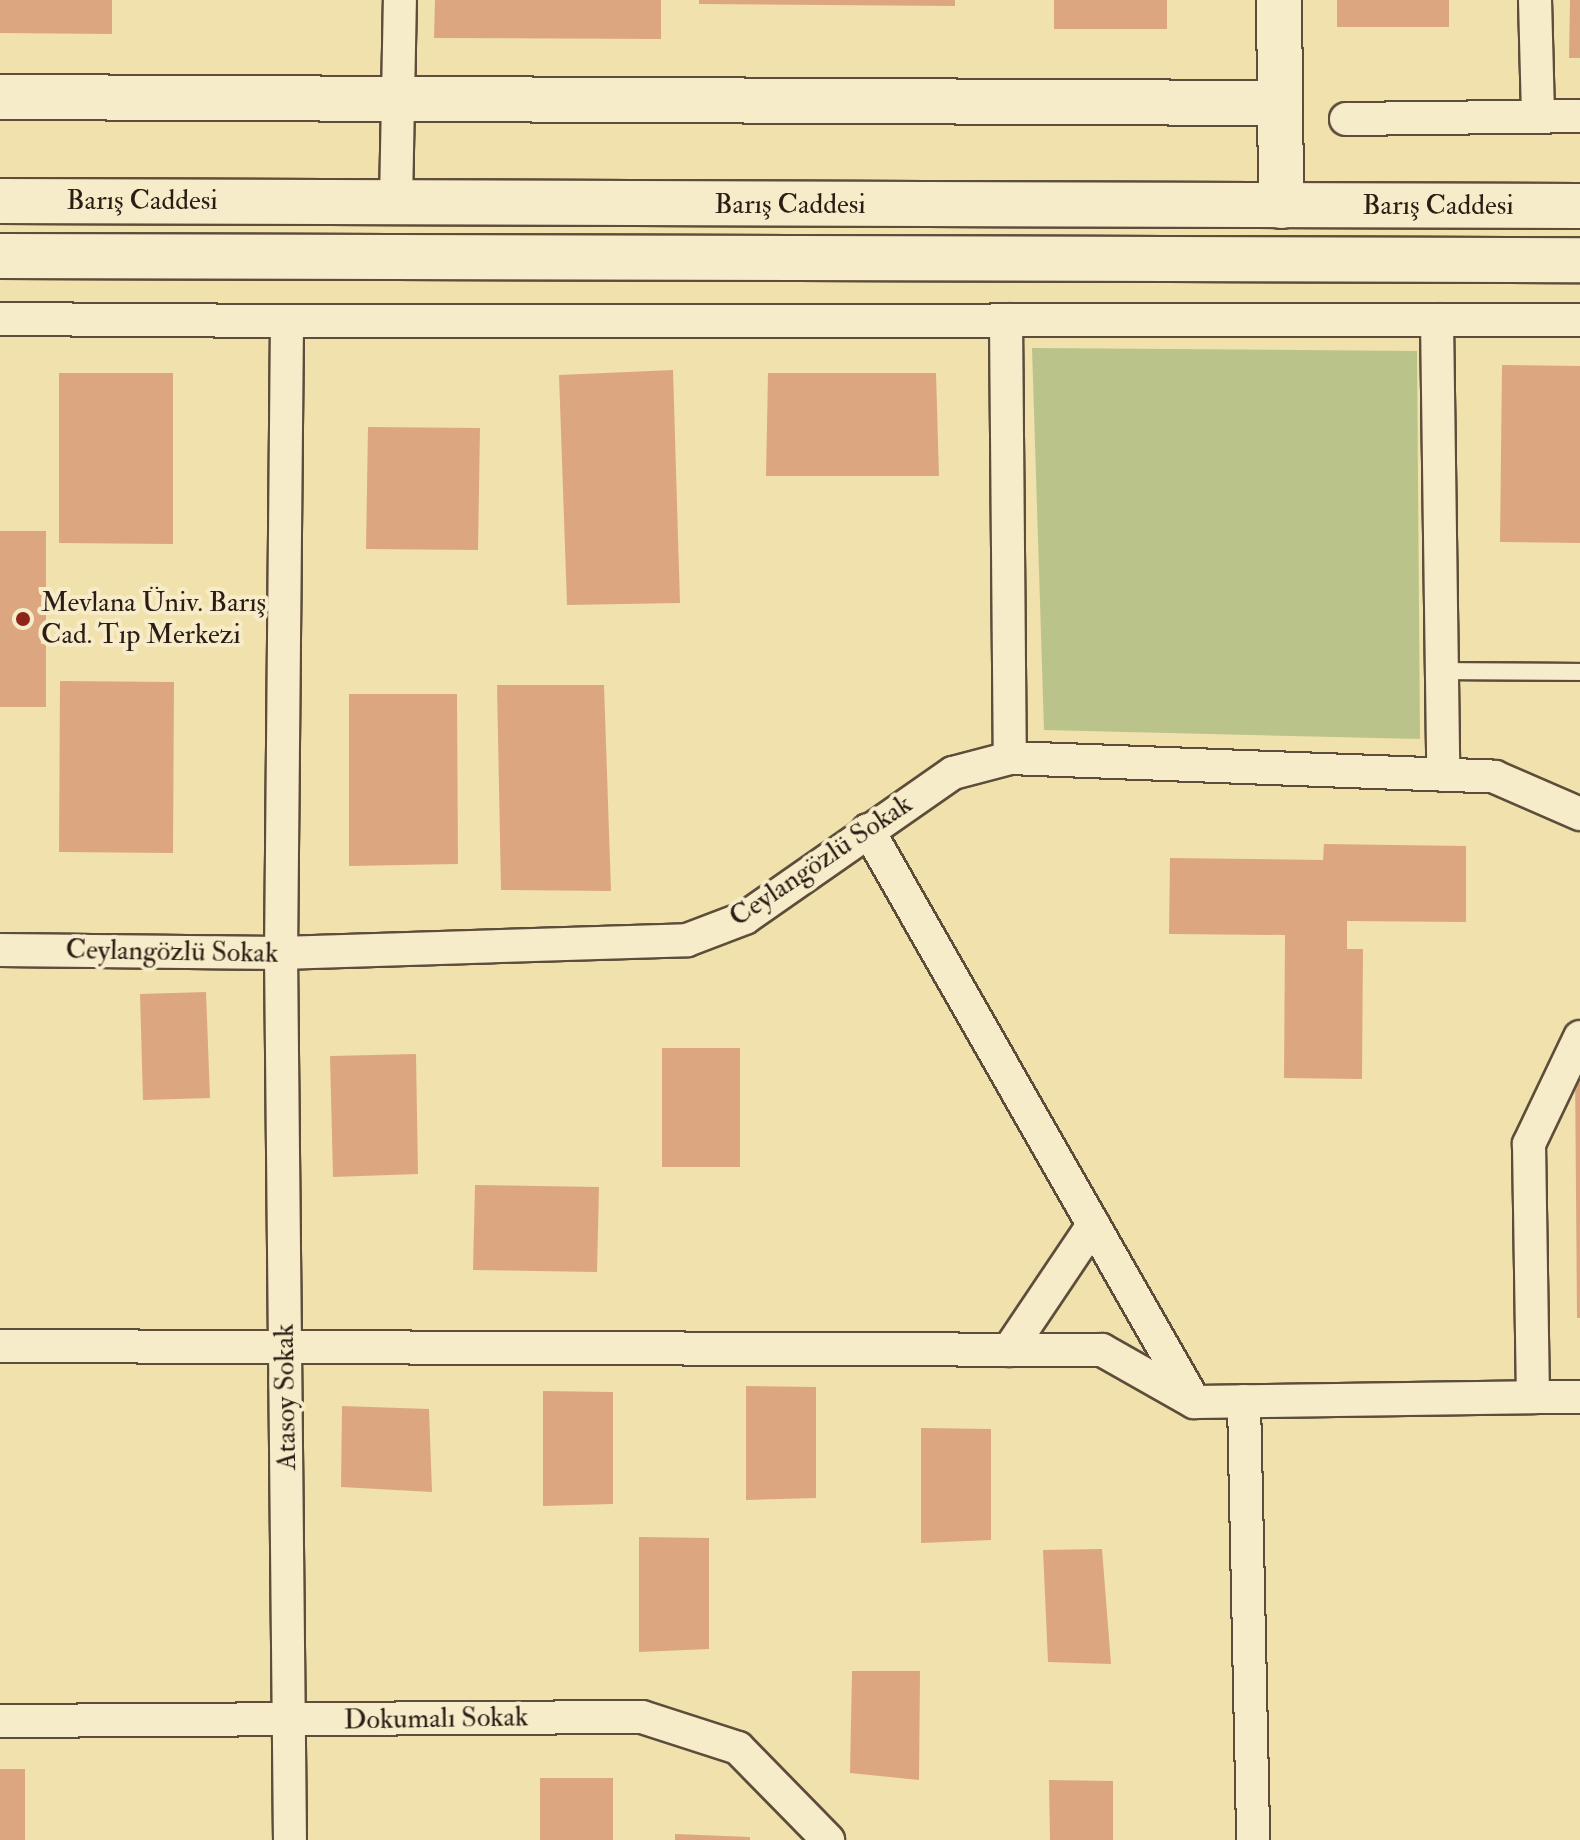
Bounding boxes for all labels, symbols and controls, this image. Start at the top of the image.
street label: Barış Caddesi [66,184,218,218]
street label: Barış Caddesi [714,188,866,222]
street label: Barış Caddesi [1362,189,1514,223]
place label: Mevlana Üniv. Barış Cad. Tıp Merkezi [41,586,266,652]
marker: Mevlana Üniv. Barış Cad. Tıp Merkezi [12,608,34,630]
street label: Ceylangözlü Sokak [723,788,919,934]
street label: Ceylangözlü Sokak [65,933,279,971]
street label: Atasoy Sokak [268,1323,304,1471]
street label: Dokumalı Sokak [343,1701,529,1737]

